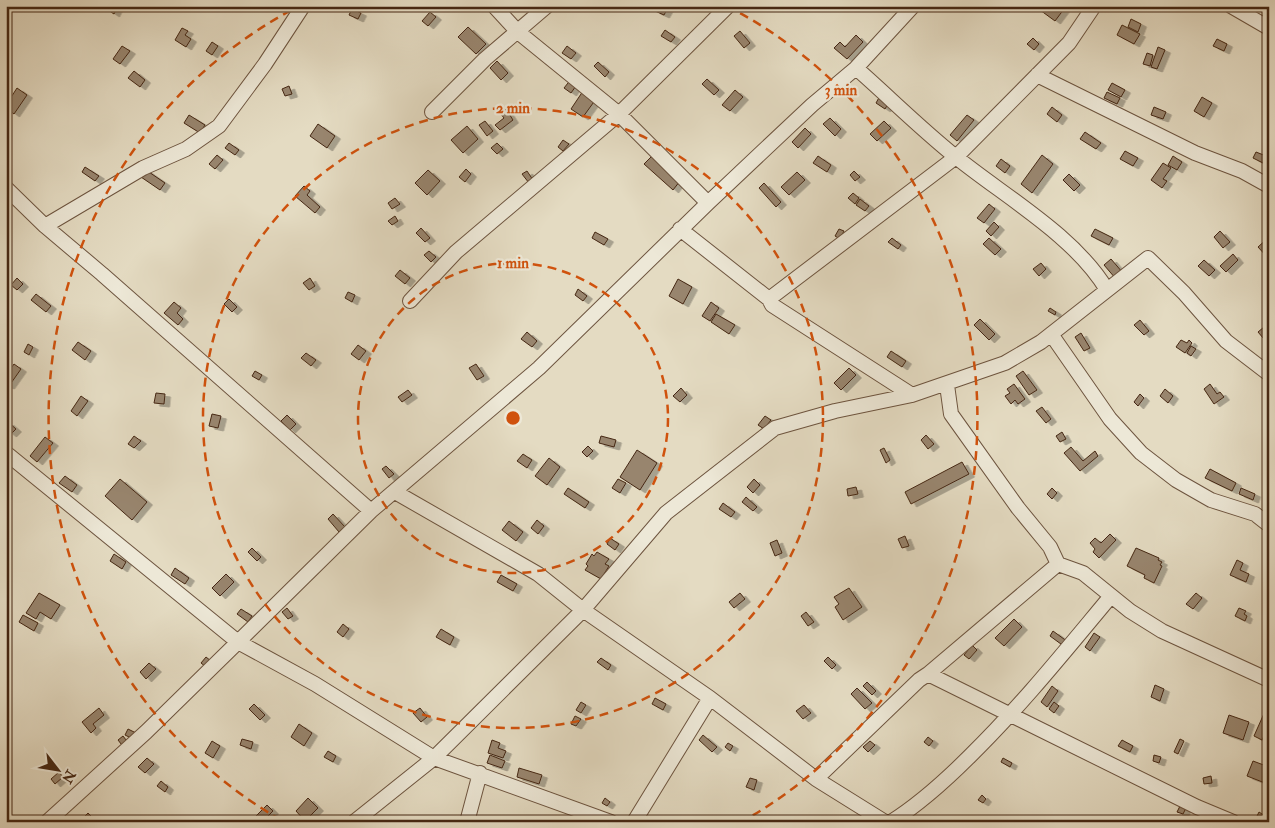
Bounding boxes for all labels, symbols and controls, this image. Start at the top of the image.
text: 3 min [825,81,857,100]
text: 2 min [496,99,530,118]
text: 1 min [497,254,529,273]
centre of rings [504,409,522,427]
north arrow [32,746,82,796]
text: N [58,766,80,787]

